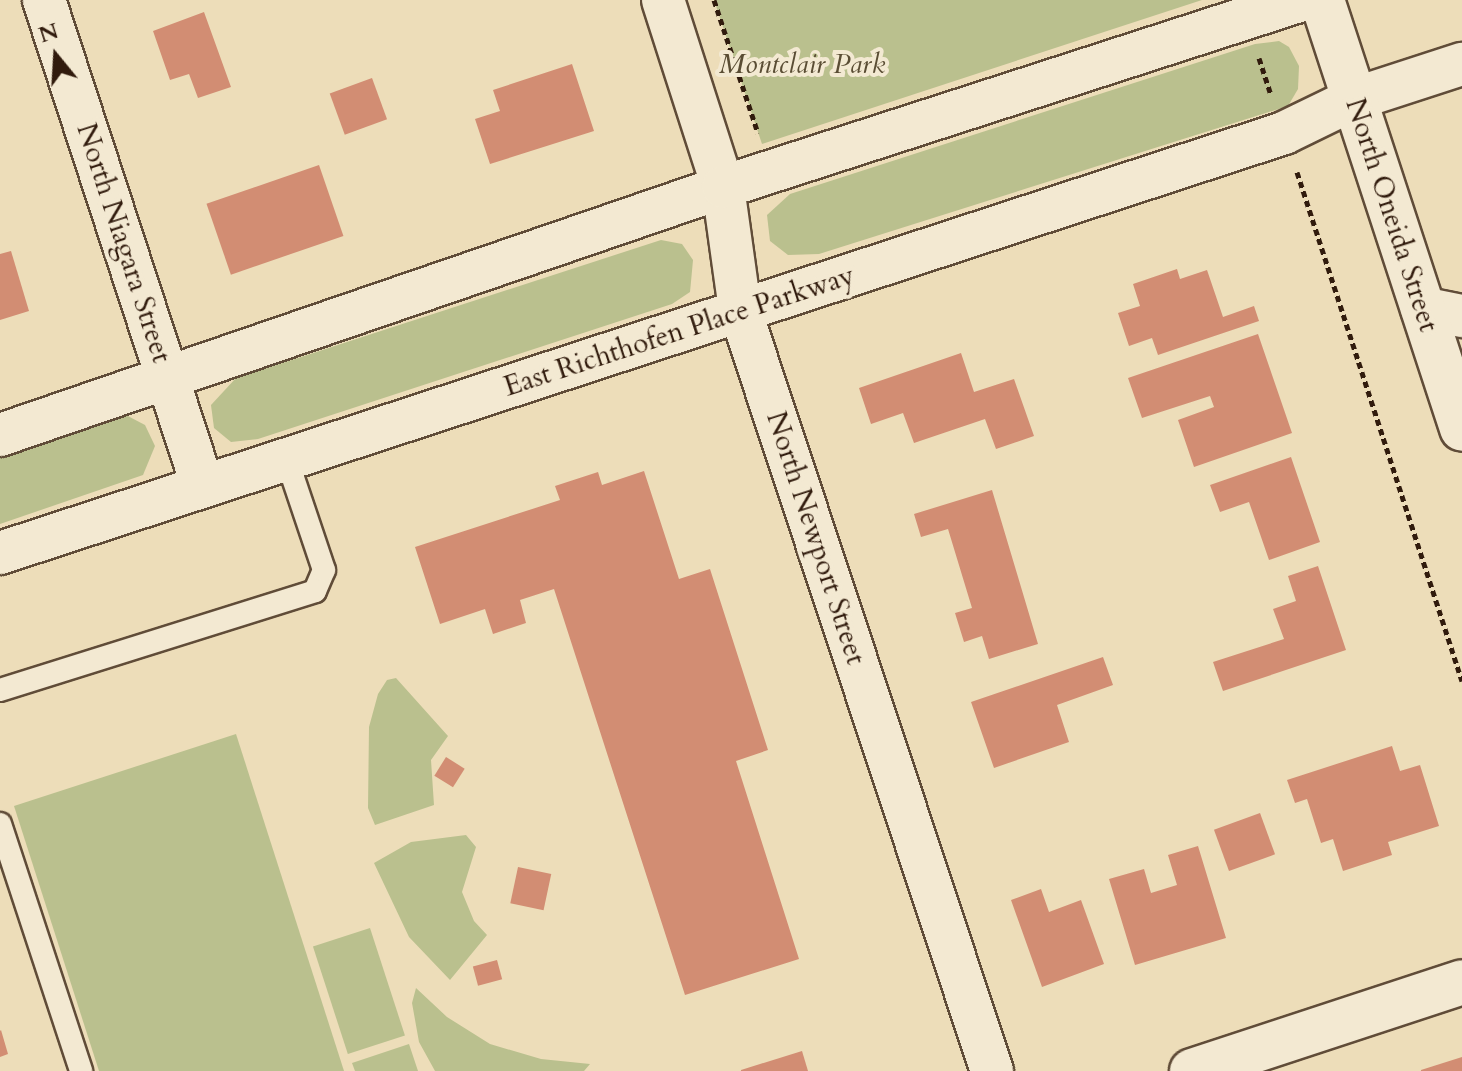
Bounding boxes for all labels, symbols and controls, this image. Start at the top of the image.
north arrow [16,16,96,96]
text: N [35,16,62,50]
park label: Montclair Park [719,47,885,81]
street label: North Oneida Street [1338,94,1446,336]
street label: North Niagara Street [69,119,179,367]
street label: East Richthofen Place Parkway [500,258,858,404]
street label: North Newport Street [759,407,873,669]

